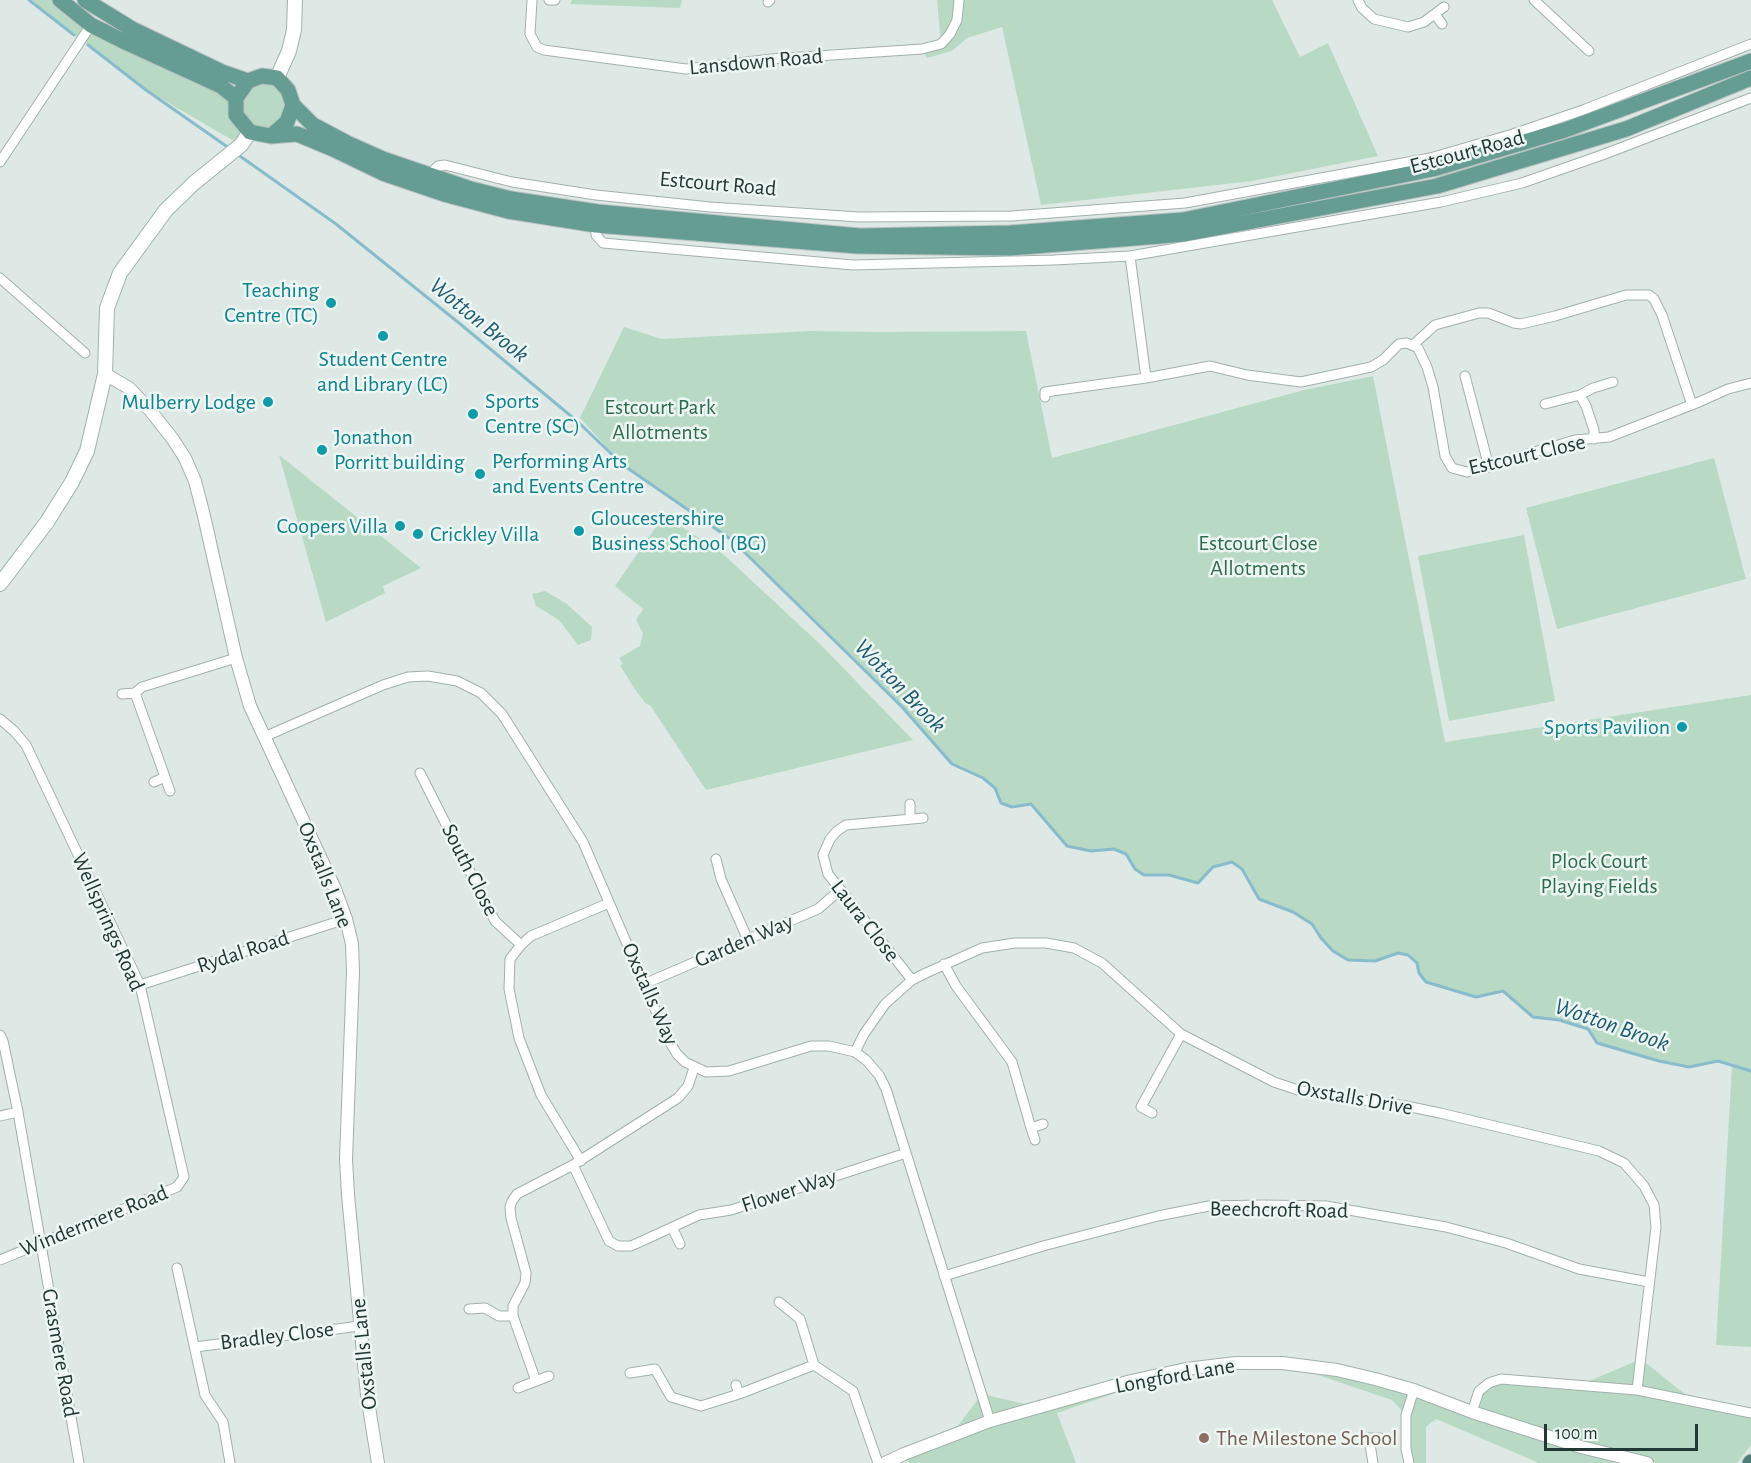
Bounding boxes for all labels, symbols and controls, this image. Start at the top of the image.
street label: Lansdown Road [688,43,824,81]
street label: Estcourt Road [1407,124,1527,180]
street label: Estcourt Road [658,166,778,202]
water label: Wotton Brook [423,271,535,369]
place label: Teaching Centre (TC) [224,277,319,328]
marker: Teaching Centre (TC) [324,296,338,310]
marker: Student Centre and Library (LC) [376,329,390,343]
place label: Student Centre and Library (LC) [317,346,449,398]
place label: Sports Centre (SC) [485,388,580,440]
place label: Mulberry Lodge [122,389,256,415]
park label: Estcourt Park Allotments [604,394,716,446]
marker: Mulberry Lodge [261,395,275,409]
marker: Sports Centre (SC) [466,407,480,421]
place label: Jonathon Porritt building [334,424,464,476]
street label: Estcourt Close [1466,429,1588,481]
marker: Jonathon Porritt building [315,443,329,457]
place label: Performing Arts and Events Centre [492,448,644,500]
marker: Performing Arts and Events Centre [473,467,487,481]
place label: Gloucestershire Business School (BG) [591,505,768,556]
place label: Coopers Villa [276,513,388,539]
marker: Coopers Villa [393,519,407,533]
place label: Crickley Villa [430,521,539,547]
marker: Gloucestershire Business School (BG) [572,524,586,538]
marker: Crickley Villa [411,527,425,541]
park label: Estcourt Close Allotments [1198,530,1318,582]
water label: Wotton Brook [848,633,952,739]
place label: Sports Pavilion [1544,714,1670,740]
marker: Sports Pavilion [1675,720,1689,734]
street label: Oxstalls Lane [292,818,358,932]
street label: South Close [436,819,504,921]
park label: Plock Court Playing Fields [1540,848,1658,900]
street label: Wellsprings Road [66,849,150,995]
street label: Laura Close [825,875,905,967]
street label: Garden Way [691,908,797,974]
street label: Rydal Road [194,925,292,979]
street label: Oxstalls Way [616,939,684,1049]
water label: Wotton Brook [1551,992,1673,1058]
street label: Oxstalls Drive [1295,1075,1415,1121]
street label: Flower Way [738,1163,840,1219]
street label: Windermere Road [16,1179,172,1263]
street label: Beechcroft Road [1209,1196,1349,1224]
street label: Grasmere Road [36,1287,84,1419]
street label: Oxstalls Lane [345,1297,383,1411]
street label: Bradley Close [219,1316,335,1356]
street label: Longford Lane [1113,1352,1237,1400]
scale bar [1547,1412,1702,1450]
place label: The Milestone School [1216,1425,1397,1451]
text: 100 m [1555,1425,1598,1443]
marker: The Milestone School [1197,1431,1211,1445]

